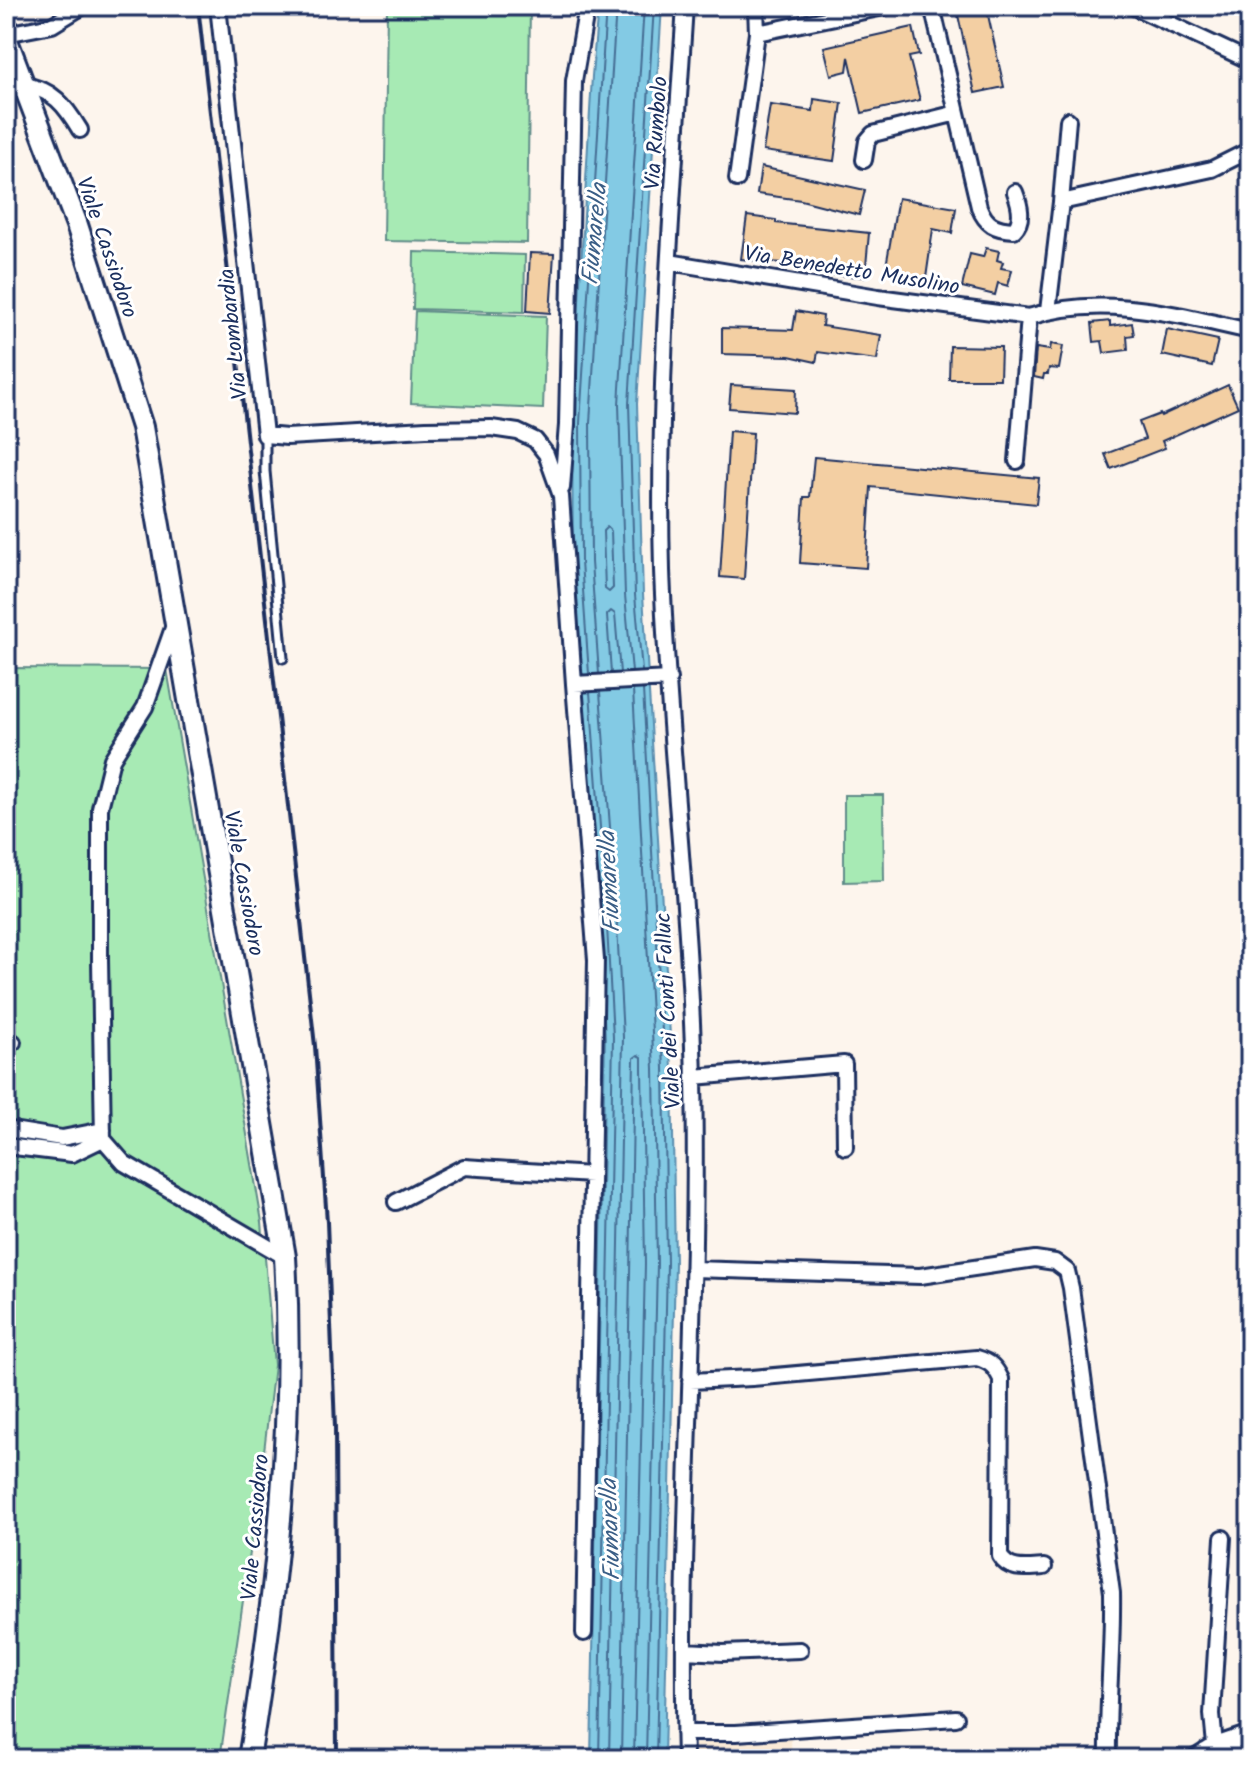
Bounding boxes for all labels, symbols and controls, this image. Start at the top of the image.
street label: Via Rumbolo [636,75,679,191]
street label: Viale Cassiodoro [65,173,146,323]
water label: Fiumarella [572,180,620,287]
street label: Via Benedetto Musolino [741,237,962,306]
street label: Via Lombardia [210,267,259,401]
street label: Viale Cassiodoro [213,808,273,959]
water label: Fiumarella [588,828,633,934]
street label: Viale dei Conti Falluc [647,912,692,1110]
street label: Viale Cassiodoro [233,1452,280,1602]
water label: Fiumarella [590,1477,633,1582]

